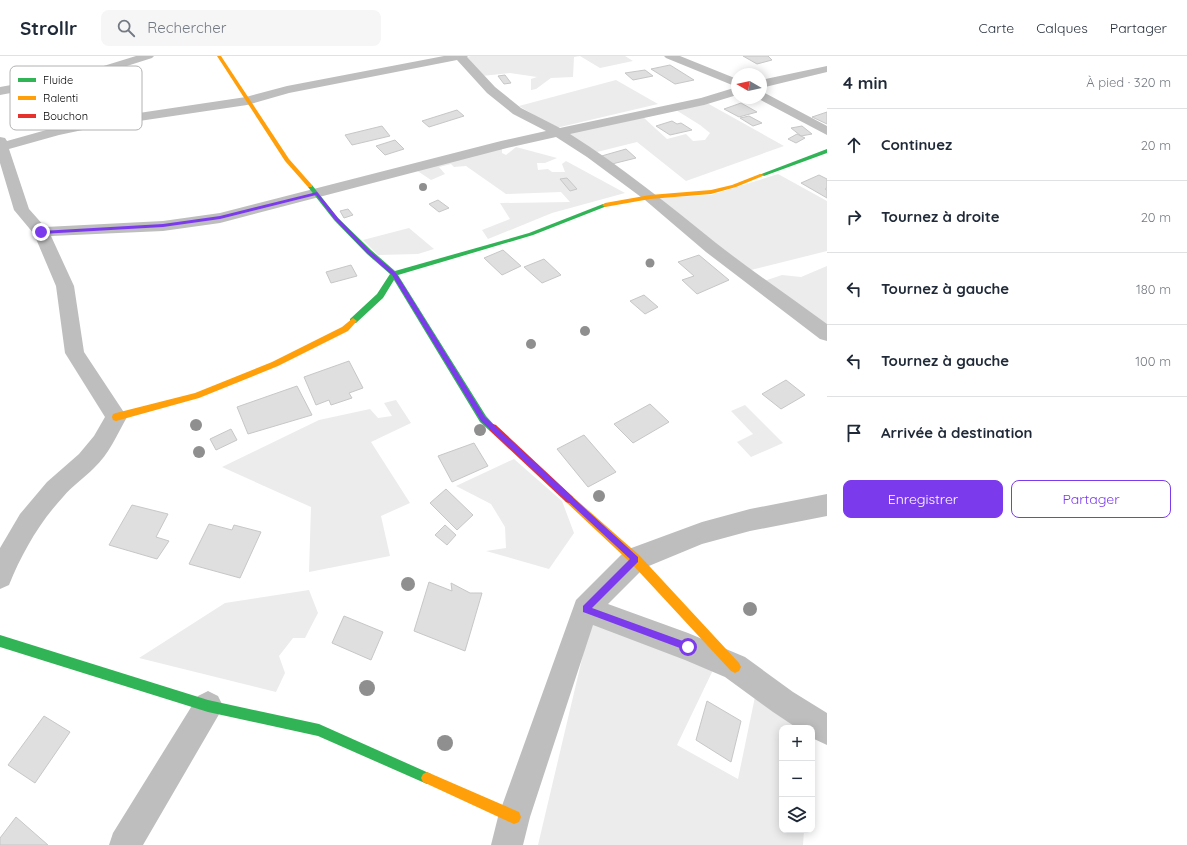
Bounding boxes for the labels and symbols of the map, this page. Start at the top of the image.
legend [10,66,142,130]
north arrow [731,68,767,104]
text: Fluide [43,73,73,87]
text: Ralenti [43,91,78,105]
text: Bouchon [43,109,88,123]
route end [32,223,50,241]
route start [679,638,697,656]

